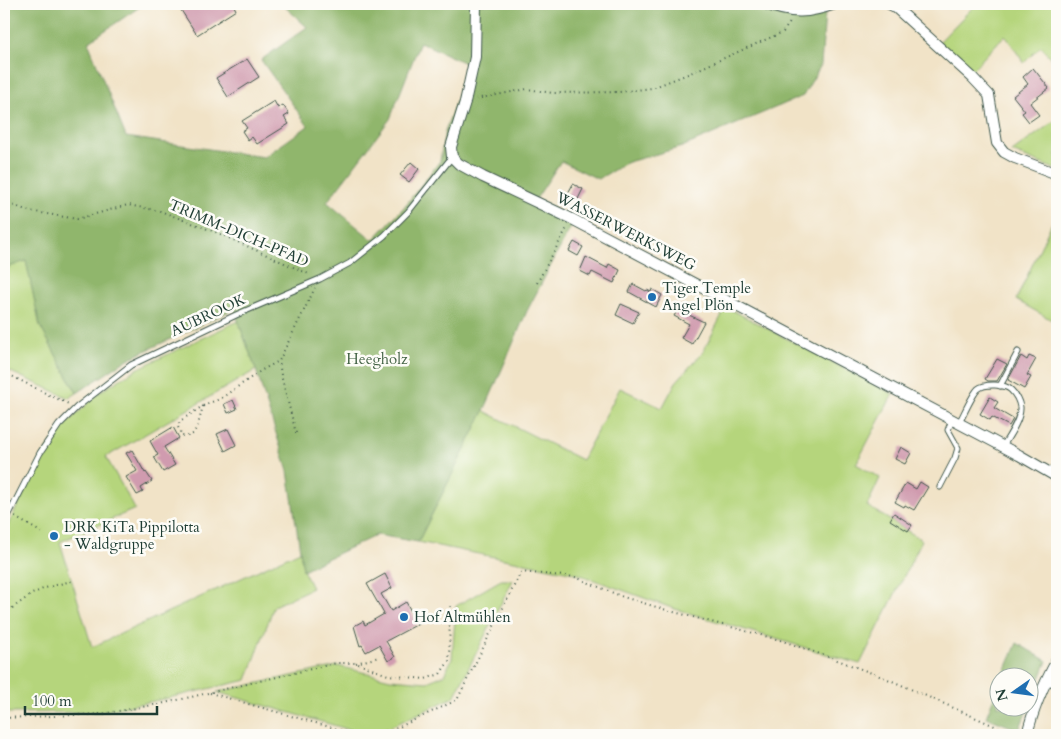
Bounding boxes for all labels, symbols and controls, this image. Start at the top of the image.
street label: WASSERWERKSWEG [552,187,699,275]
street label: TRIMM-DICH-PFAD [166,195,312,271]
place label: Tiger Temple Angel Plön [662,278,751,315]
street label: AUBROOK [167,289,250,341]
marker: Tiger Temple Angel Plön [646,291,658,303]
park label: Heegholz [346,349,408,369]
place label: DRK KiTa Pippilotta - Waldgruppe [64,517,200,554]
marker: DRK KiTa Pippilotta - Waldgruppe [48,530,60,542]
place label: Hof Altmühlen [414,607,511,627]
marker: Hof Altmühlen [398,611,410,623]
north arrow [988,666,1038,716]
scale bar [25,684,158,716]
text: N [991,687,1013,703]
text: 100 m [32,691,72,711]

